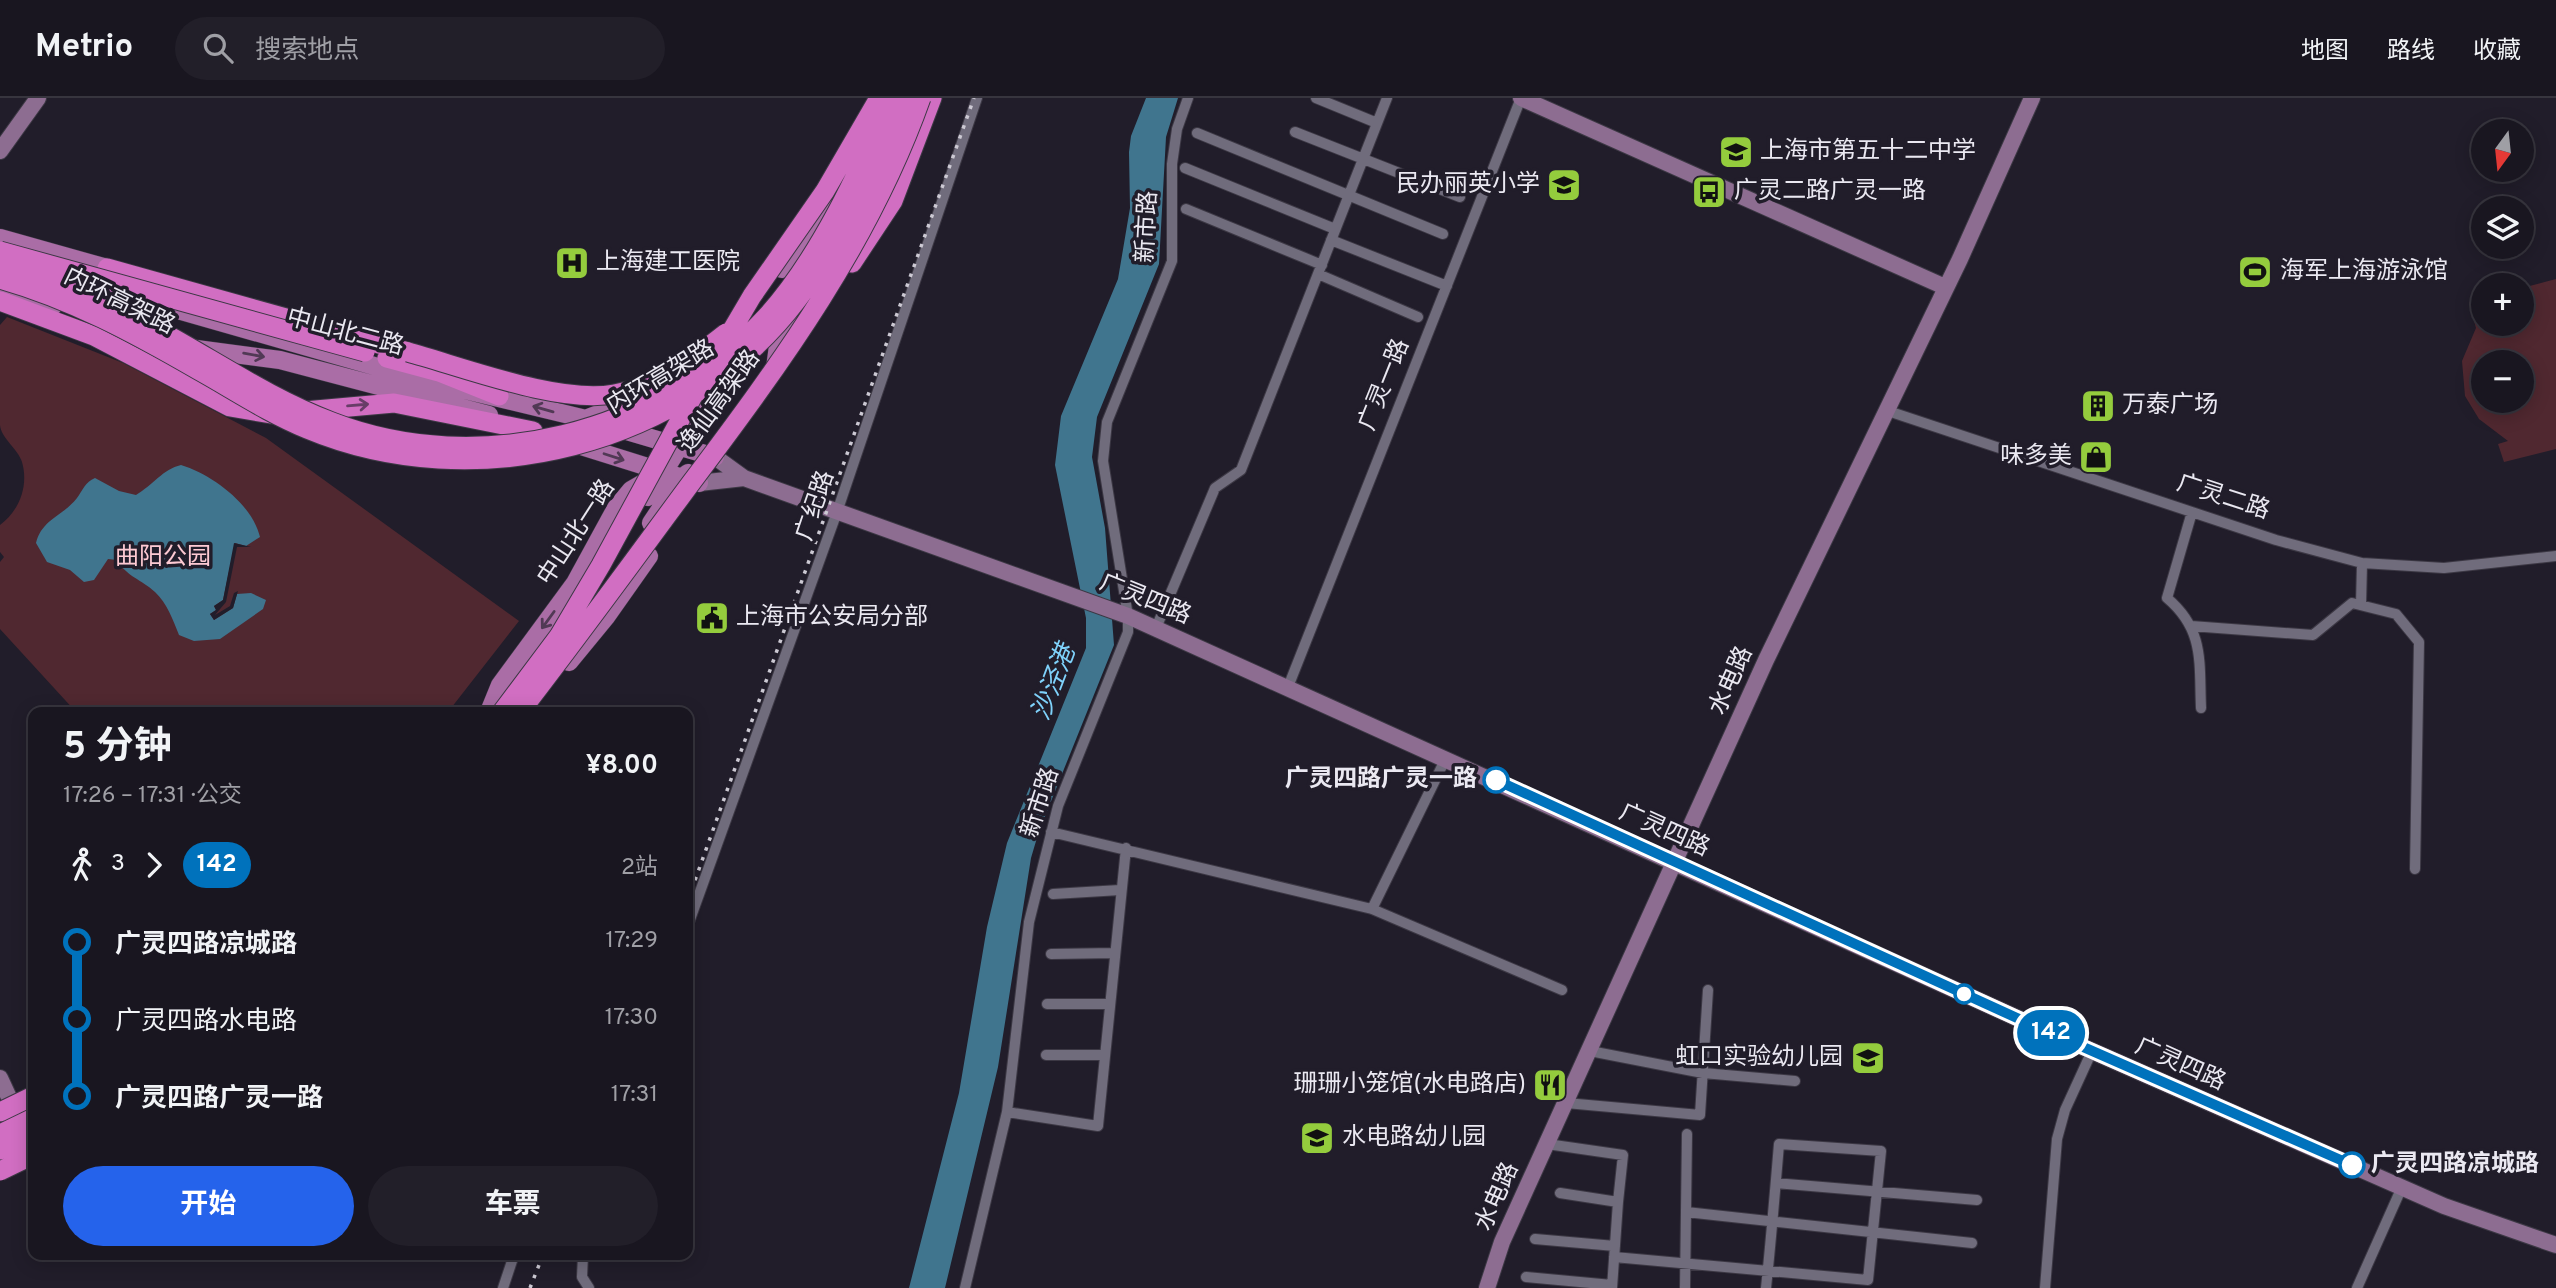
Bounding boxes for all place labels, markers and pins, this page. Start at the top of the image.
school or university icon: 上海市第五十二中学 [1717,133,1755,171]
place label: 上海市第五十二中学 [1760,137,1976,167]
school or university icon: 民办丽英小学 [1545,166,1583,204]
place label: 民办丽英小学 [1396,170,1540,200]
bus stop icon: 广灵二路广灵一路 [1690,173,1728,211]
place label: 广灵二路广灵一路 [1734,177,1926,207]
hospital icon: 上海建工医院 [553,244,591,282]
place label: 上海建工医院 [596,248,740,278]
sports icon: 海军上海游泳馆 [2236,253,2274,291]
place label: 海军上海游泳馆 [2280,257,2448,287]
building icon: 万泰广场 [2079,387,2117,425]
place label: 万泰广场 [2122,391,2218,421]
shop icon: 味多美 [2077,438,2115,476]
place label: 味多美 [2000,442,2072,472]
public building icon: 上海市公安局分部 [693,599,731,637]
place label: 上海市公安局分部 [736,603,928,633]
place label: 广灵四路广灵一路 [1285,765,1477,795]
marker: 广灵四路广灵一路 [1483,767,1509,793]
unlabelled marker [1954,984,1974,1004]
school or university icon: 虹口实验幼儿园 [1849,1039,1887,1077]
place label: 虹口实验幼儿园 [1675,1043,1843,1073]
restaurant icon: 珊珊小笼馆(水电路店) [1531,1066,1569,1104]
place label: 珊珊小笼馆(水电路店) [1294,1070,1526,1100]
school or university icon: 水电路幼儿园 [1298,1119,1336,1157]
place label: 水电路幼儿园 [1342,1123,1486,1153]
place label: 广灵四路凉城路 [2371,1150,2539,1180]
marker: 广灵四路凉城路 [2339,1152,2365,1178]

